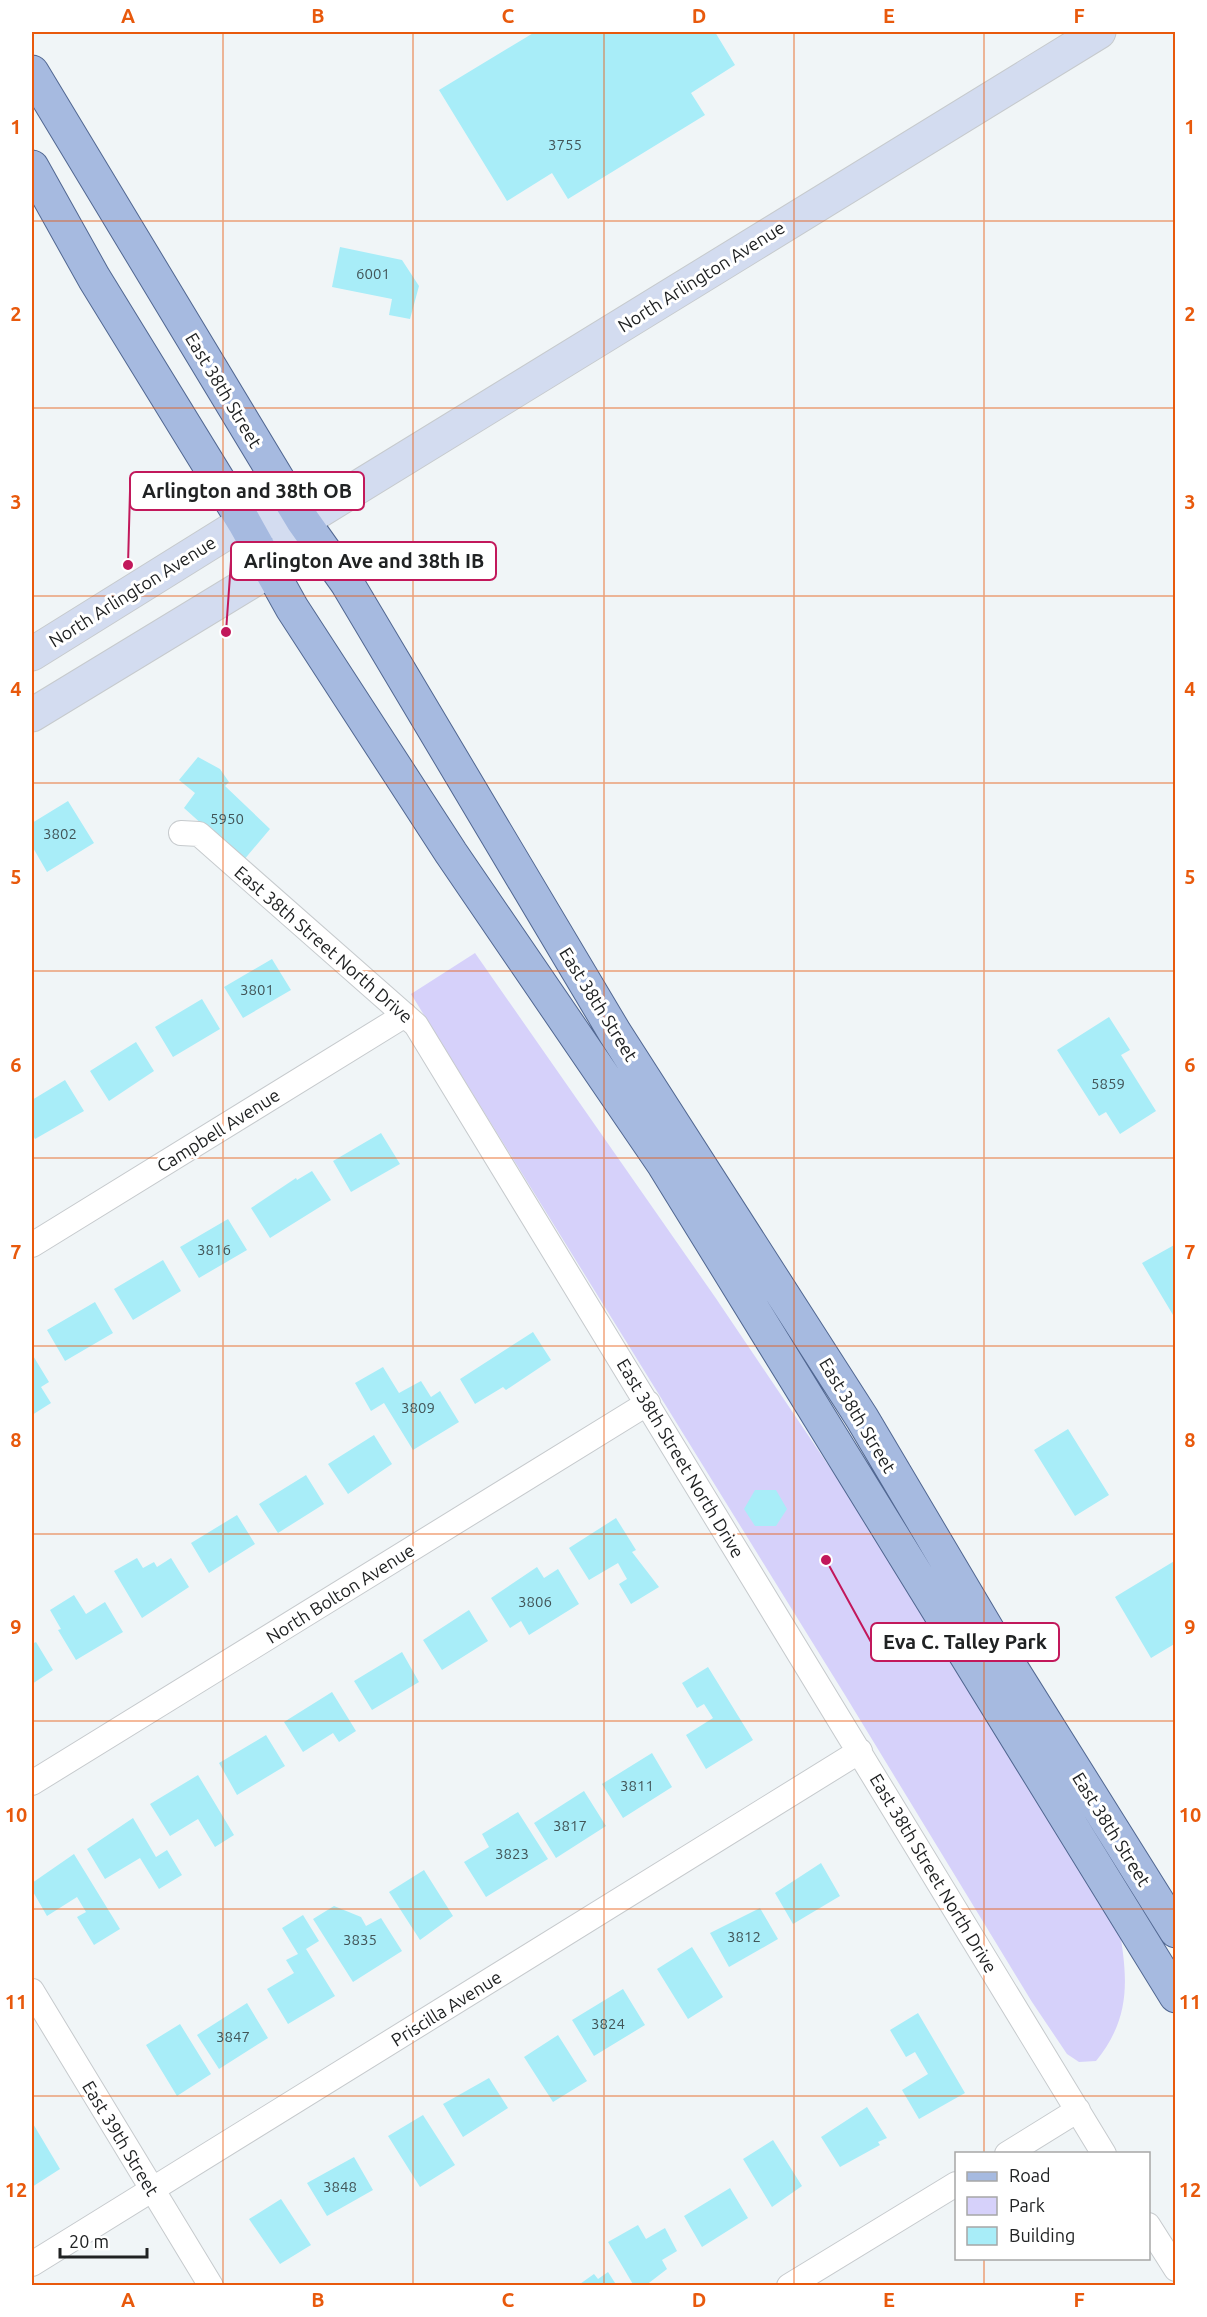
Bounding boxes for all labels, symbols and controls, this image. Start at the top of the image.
text: A [121,4,135,27]
text: B [311,4,325,27]
text: C [502,4,515,27]
text: D [692,4,706,27]
text: E [883,4,895,27]
text: F [1073,4,1085,27]
text: 1 [10,115,22,138]
text: 1 [1184,115,1196,138]
house number: 3755 [548,136,582,153]
street label: North Arlington Avenue [614,217,788,335]
house number: 6001 [356,265,390,282]
text: 2 [10,302,22,325]
text: 2 [1184,302,1196,325]
street label: East 38th Street [182,329,266,451]
callout: Arlington and 38th OB [130,472,364,510]
text: Arlington and 38th OB [142,479,352,502]
text: 3 [10,490,22,513]
text: 3 [1184,490,1196,513]
street label: North Arlington Avenue [45,532,219,650]
callout: Arlington Ave and 38th IB [231,542,496,580]
text: Arlington Ave and 38th IB [244,549,484,572]
text: 4 [10,677,22,700]
text: 4 [1184,677,1196,700]
house number: 5950 [210,810,244,827]
house number: 3802 [43,825,77,842]
street label: East 38th Street North Drive [231,861,417,1027]
text: 5 [10,865,22,888]
text: 5 [1184,865,1196,888]
street label: East 38th Street [556,943,642,1065]
house number: 3801 [240,981,274,998]
text: 6 [10,1053,22,1076]
text: 6 [1184,1053,1196,1076]
house number: 5859 [1091,1075,1125,1092]
street label: Campbell Avenue [153,1084,283,1176]
text: 7 [10,1240,22,1263]
text: 7 [1184,1240,1196,1263]
house number: 3816 [197,1241,231,1258]
street label: East 38th Street [816,1354,900,1476]
street label: East 38th Street North Drive [614,1355,748,1561]
house number: 3809 [401,1399,435,1416]
text: 8 [10,1428,22,1451]
text: 8 [1184,1428,1196,1451]
street label: North Bolton Avenue [262,1539,418,1647]
house number: 3806 [518,1593,552,1610]
text: 9 [10,1615,22,1638]
text: 9 [1184,1615,1196,1638]
callout: Eva C. Talley Park [871,1623,1059,1661]
text: Eva C. Talley Park [883,1630,1047,1653]
street label: East 38th Street [1069,1768,1155,1890]
street label: East 38th Street North Drive [867,1770,1001,1976]
house number: 3811 [620,1777,654,1794]
text: 10 [5,1803,27,1826]
text: 10 [1179,1803,1201,1826]
house number: 3817 [553,1817,587,1834]
house number: 3823 [495,1845,529,1862]
house number: 3812 [727,1928,761,1945]
house number: 3835 [343,1931,377,1948]
street label: Priscilla Avenue [387,1966,505,2050]
text: 11 [5,1990,27,2013]
text: 11 [1179,1990,1201,2013]
house number: 3824 [591,2015,625,2032]
house number: 3847 [216,2028,250,2045]
street label: East 39th Street [79,2077,163,2199]
legend [955,2152,1150,2260]
text: Road [1009,2165,1051,2185]
text: 12 [5,2178,27,2201]
house number: 3848 [323,2178,357,2195]
text: 12 [1179,2178,1201,2201]
text: Park [1009,2195,1045,2215]
scale bar [60,2221,147,2259]
text: Building [1009,2225,1075,2245]
text: 20 m [69,2231,109,2251]
text: A [121,2288,135,2311]
text: B [311,2288,325,2311]
text: C [502,2288,515,2311]
text: D [692,2288,706,2311]
text: E [883,2288,895,2311]
text: F [1073,2288,1085,2311]

